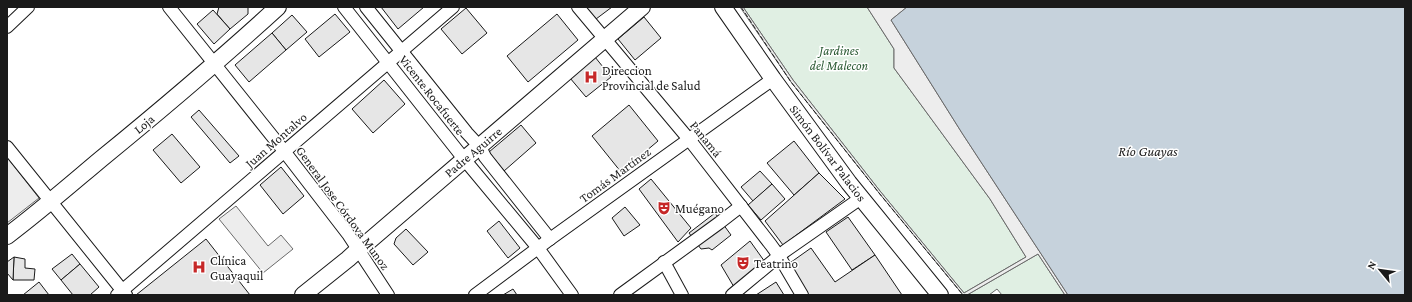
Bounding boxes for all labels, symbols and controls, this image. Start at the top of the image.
park label: Jardines del Malecon [810,43,869,73]
street label: Vicente Rocafuerte [396,52,468,138]
place label: Direccion Provincial de Salud [602,63,701,93]
hospital icon: Direccion Provincial de Salud [583,69,599,85]
street label: Simón Bolívar Palacios [787,102,869,204]
street label: Juan Montalvo [241,109,310,171]
street label: Loja [131,111,158,138]
street label: Panamá [687,118,725,160]
street label: Padre Aguirre [441,123,505,180]
street label: General Jose Córdova Munoz [293,143,393,273]
water label: Río Guayas [1118,143,1178,159]
street label: Tomás Martínez [576,144,654,206]
theatre icon: Muégano [656,200,672,216]
place label: Muégano [675,201,724,216]
north arrow [1360,250,1400,290]
place label: Clínica Guayaquil [210,253,264,283]
theatre icon: Teatrino [735,255,751,271]
place label: Teatrino [754,256,798,271]
hospital icon: Clínica Guayaquil [191,259,207,275]
text: N [1364,259,1379,271]

